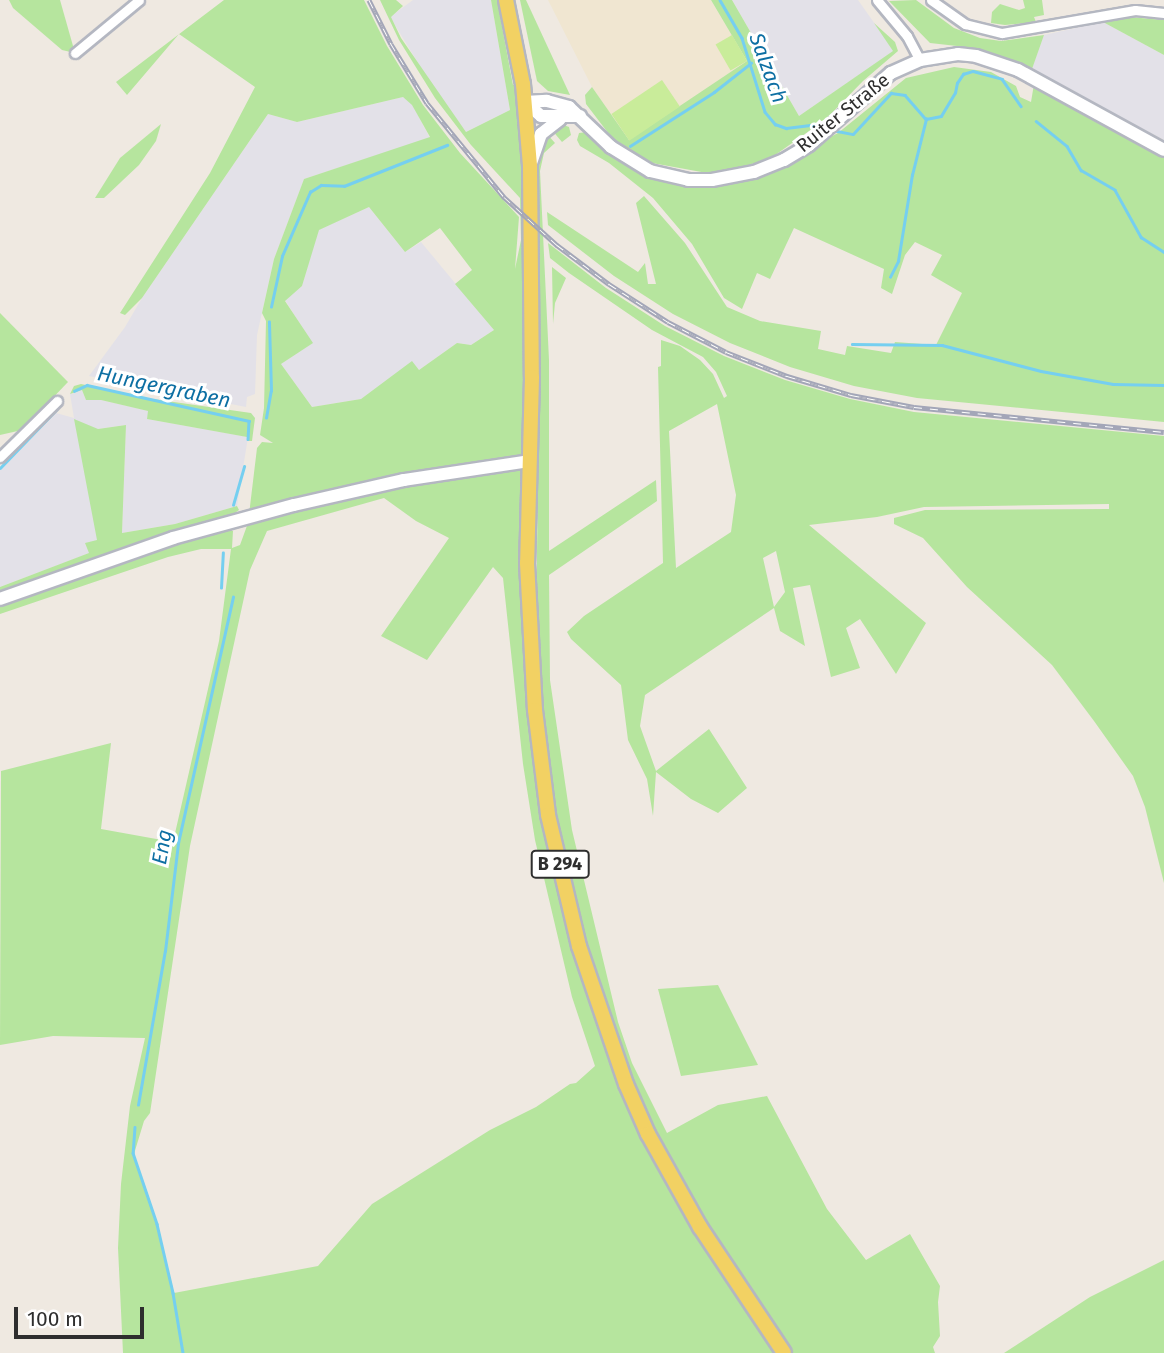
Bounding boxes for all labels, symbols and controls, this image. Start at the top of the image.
water label: Salzach [744,30,792,106]
street label: Ruiter Straße [792,69,894,157]
water label: Hungergraben [95,361,233,413]
water label: Eng [147,827,177,867]
road number: B 294 [530,850,590,878]
scale bar [18,1294,147,1338]
text: 100 m [27,1306,83,1332]

